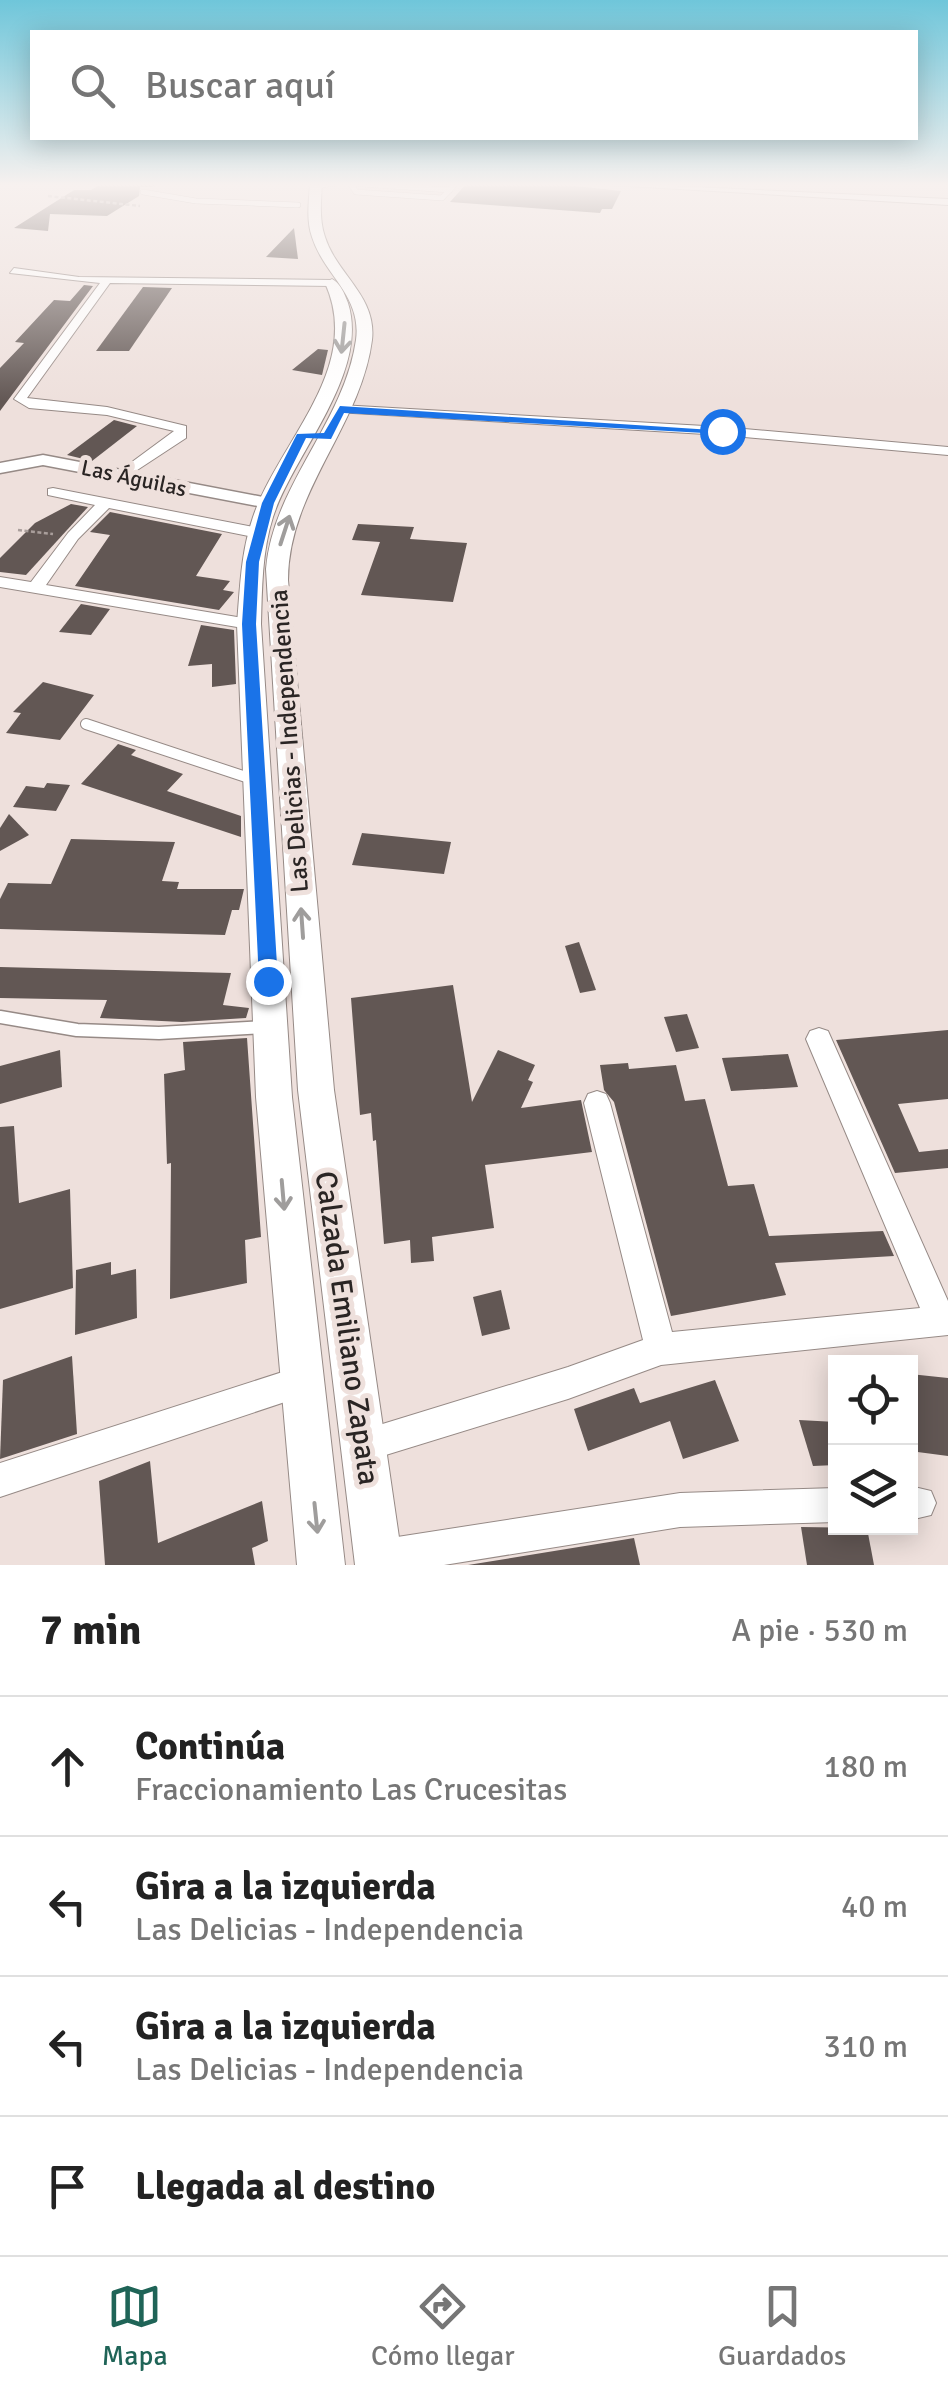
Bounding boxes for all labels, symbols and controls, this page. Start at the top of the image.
search box [30,30,918,140]
icon: search [65,58,120,113]
text: Buscar aquí [145,62,335,109]
one-way arrow [334,321,353,354]
route start [700,409,746,455]
street label: Las Águilas [79,454,189,502]
one-way arrow [278,515,296,547]
street label: Las Delicias - Independencia [263,588,315,894]
one-way arrow [293,908,312,940]
route end [246,959,292,1005]
street label: Calzada Emiliano Zapata [307,1169,387,1487]
one-way arrow [273,1178,292,1210]
map controls [828,1355,918,1535]
button: locate [828,1355,918,1445]
button: layers [828,1445,918,1535]
one-way arrow [307,1501,326,1533]
text: 7 min [40,1605,141,1656]
text: A pie · 530 m [732,1611,908,1650]
text: Continúa [135,1723,285,1770]
icon: ahead [40,1739,95,1794]
text: 180 m [824,1747,908,1786]
text: Fraccionamiento Las Crucesitas [135,1770,567,1809]
text: Gira a la izquierda [135,1863,436,1910]
icon: left [40,1879,95,1934]
text: 40 m [841,1887,908,1926]
text: Las Delicias - Independencia [135,1910,524,1949]
text: Gira a la izquierda [135,2003,436,2050]
icon: left [40,2019,95,2074]
text: 310 m [824,2027,908,2066]
text: Las Delicias - Independencia [135,2050,524,2089]
icon: arrive [40,2159,95,2214]
text: Llegada al destino [135,2163,435,2210]
tab: Mapa [102,2279,168,2373]
tab: Cómo llegar [371,2279,515,2373]
tab: Guardados [718,2279,846,2373]

